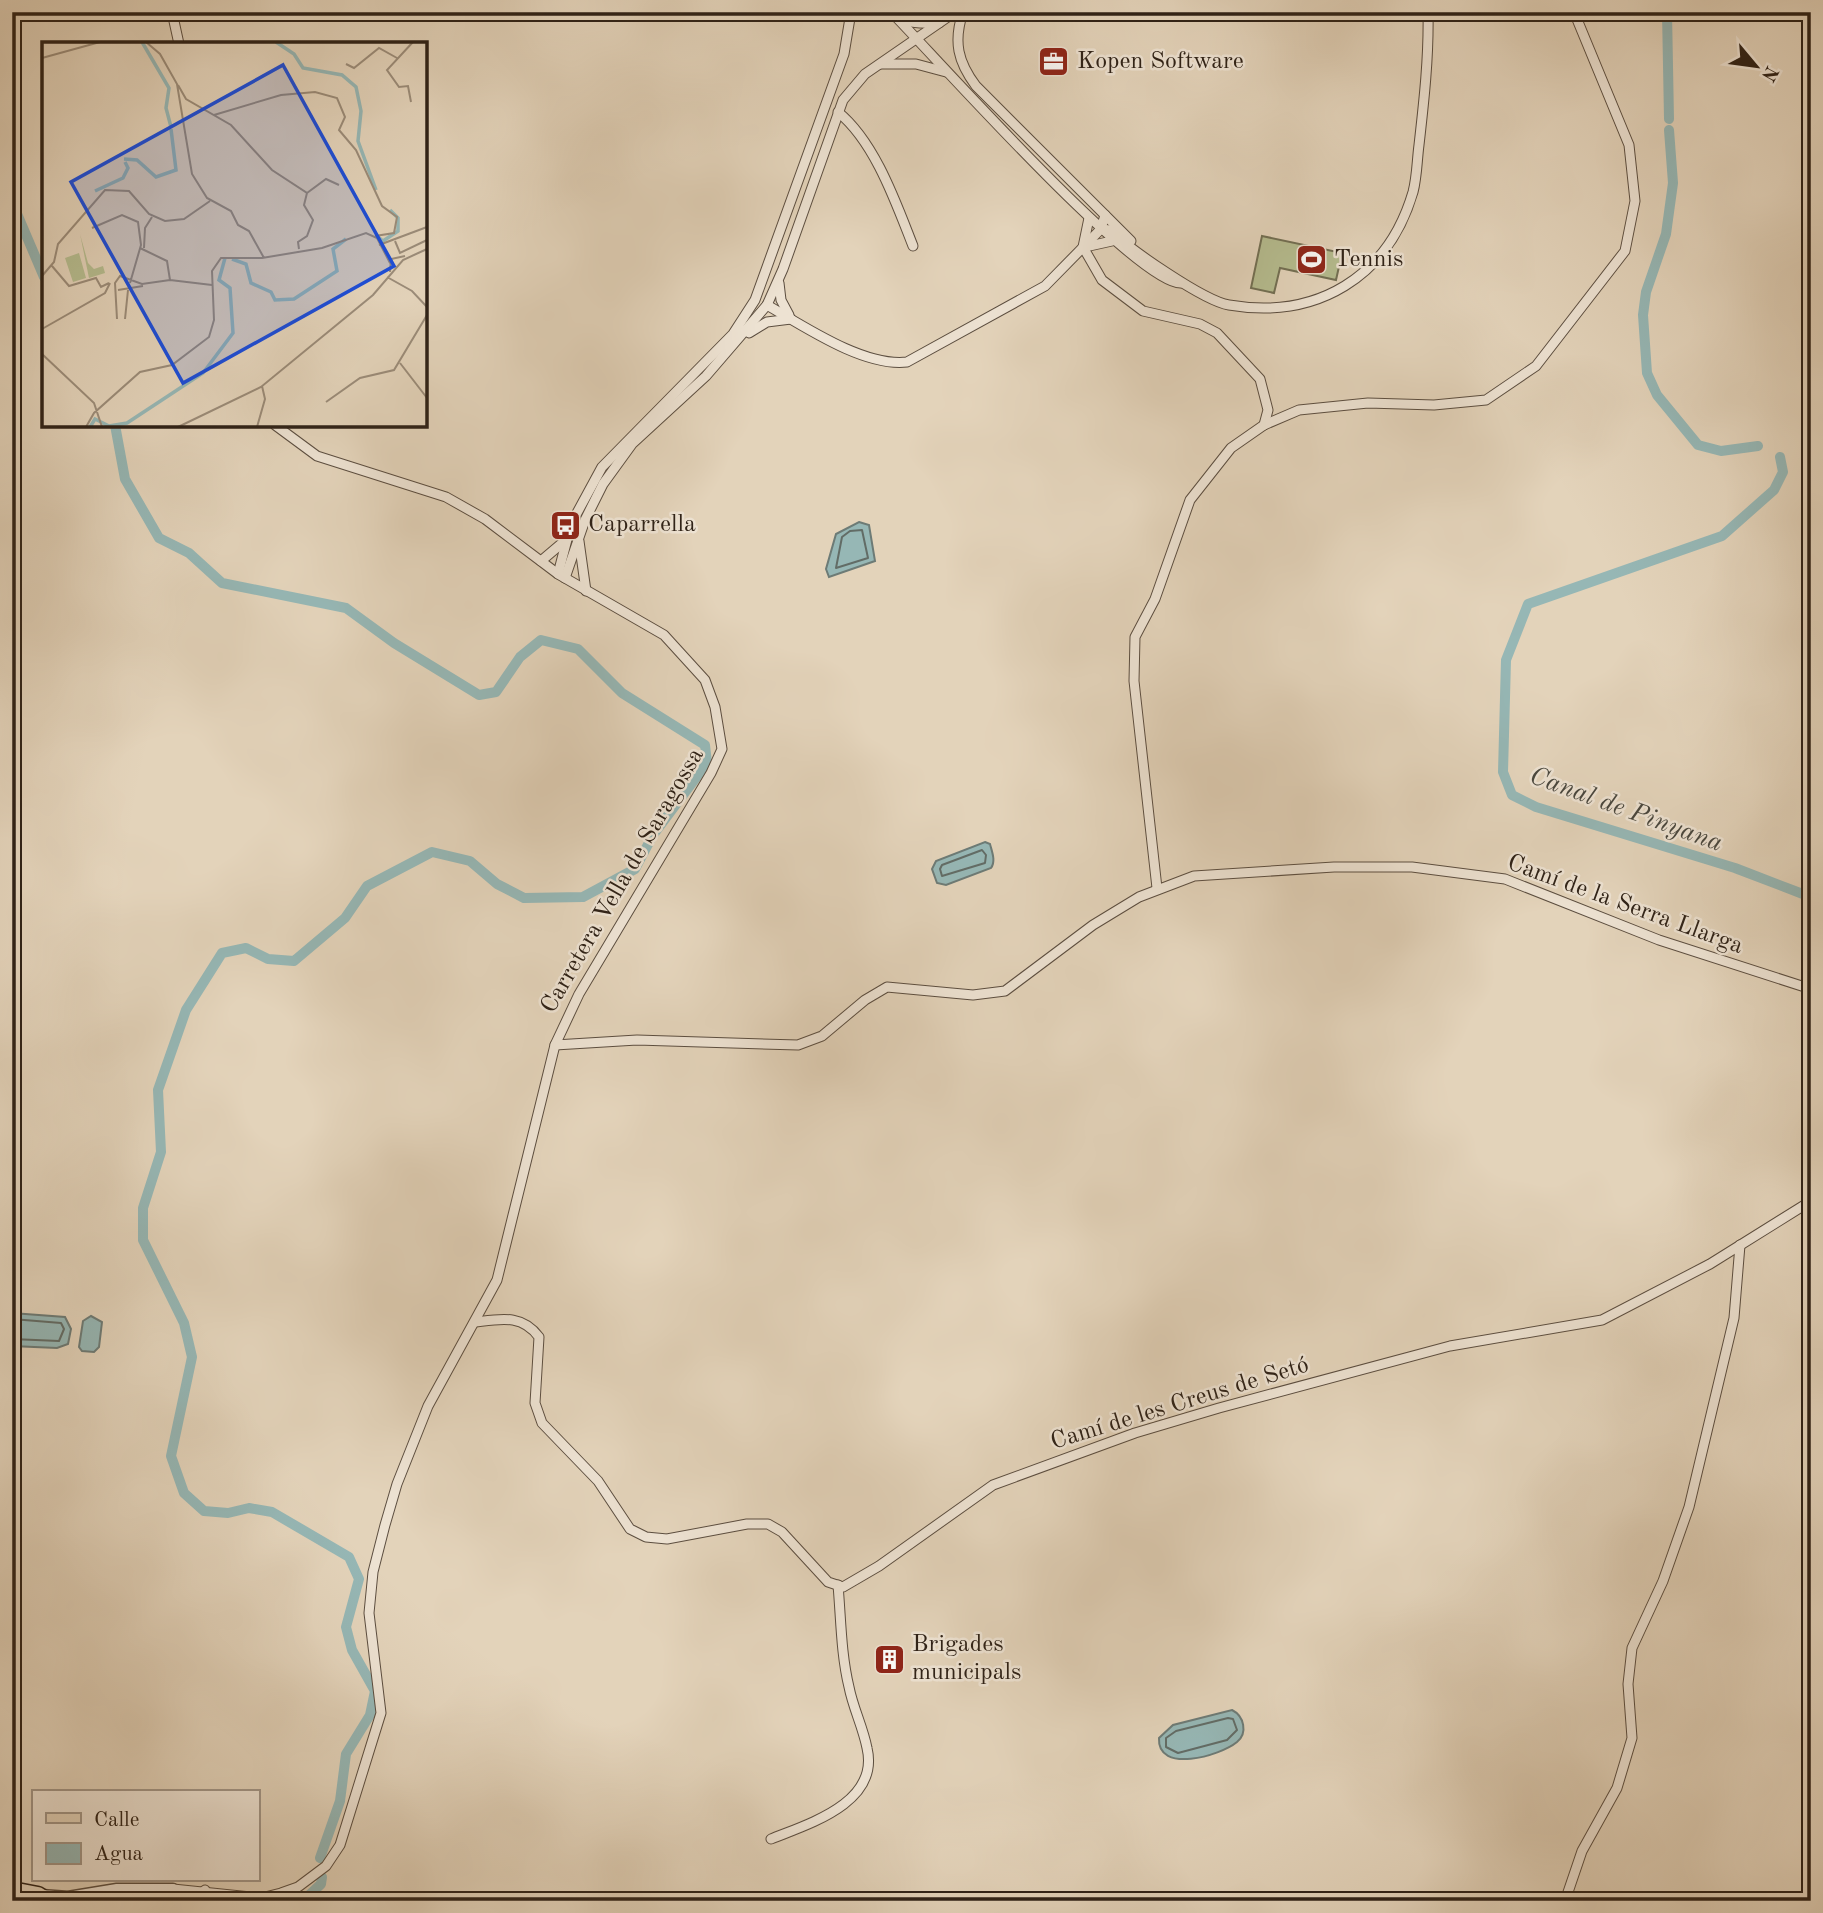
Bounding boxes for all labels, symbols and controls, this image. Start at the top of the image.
north arrow [1722,32,1792,102]
inset map [42,42,427,427]
office icon: Kopen Software [1037,45,1071,79]
place label: Kopen Software [1077,50,1244,74]
text: N [1757,62,1781,84]
sports icon: Tennis [1294,243,1328,277]
place label: Tennis [1334,248,1403,272]
bus stop icon: Caparrella [548,508,582,542]
place label: Caparrella [588,513,696,537]
street label: Carretera Vella de Saragossa [537,744,709,1018]
water label: Canal de Pinyana [1526,763,1726,857]
street label: Camí de la Serra Llarga [1504,851,1746,959]
street label: Camí de les Creus de Setó [1048,1353,1312,1455]
place label: Brigades municipals [912,1633,1021,1685]
building icon: Brigades municipals [872,1642,906,1676]
legend [32,1790,259,1882]
text: Calle [94,1810,139,1831]
text: Agua [94,1844,143,1865]

